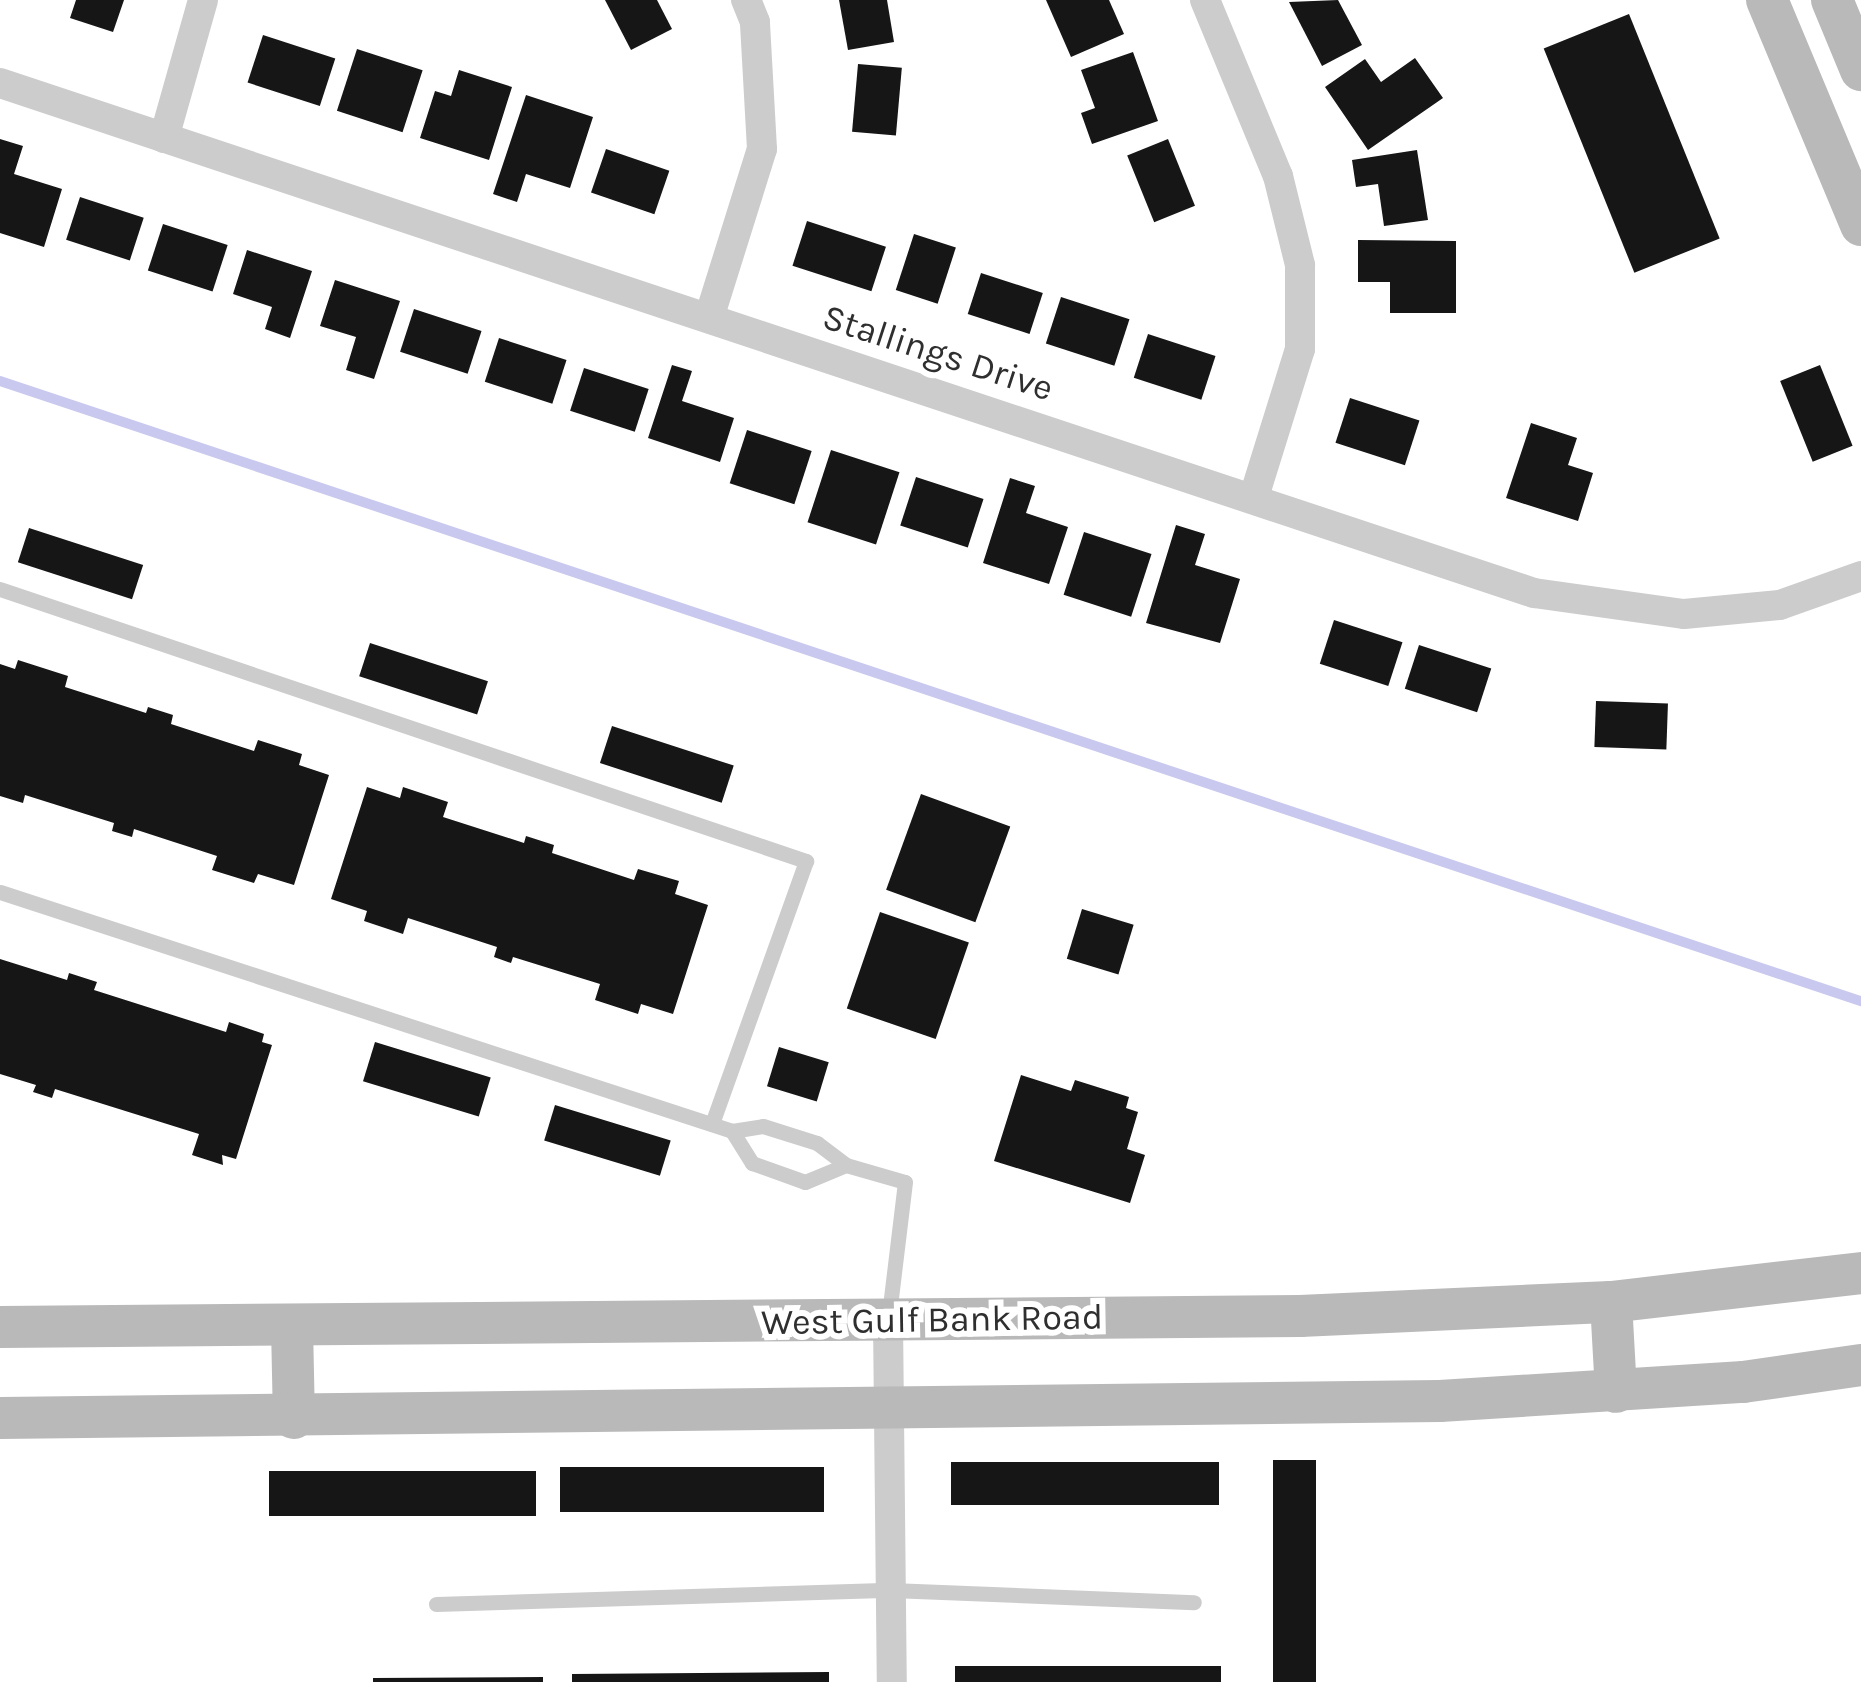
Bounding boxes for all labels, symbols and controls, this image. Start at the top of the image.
street label: Stallings Drive [817,295,1059,411]
street label: West Gulf Bank Road [761,1295,1103,1345]

